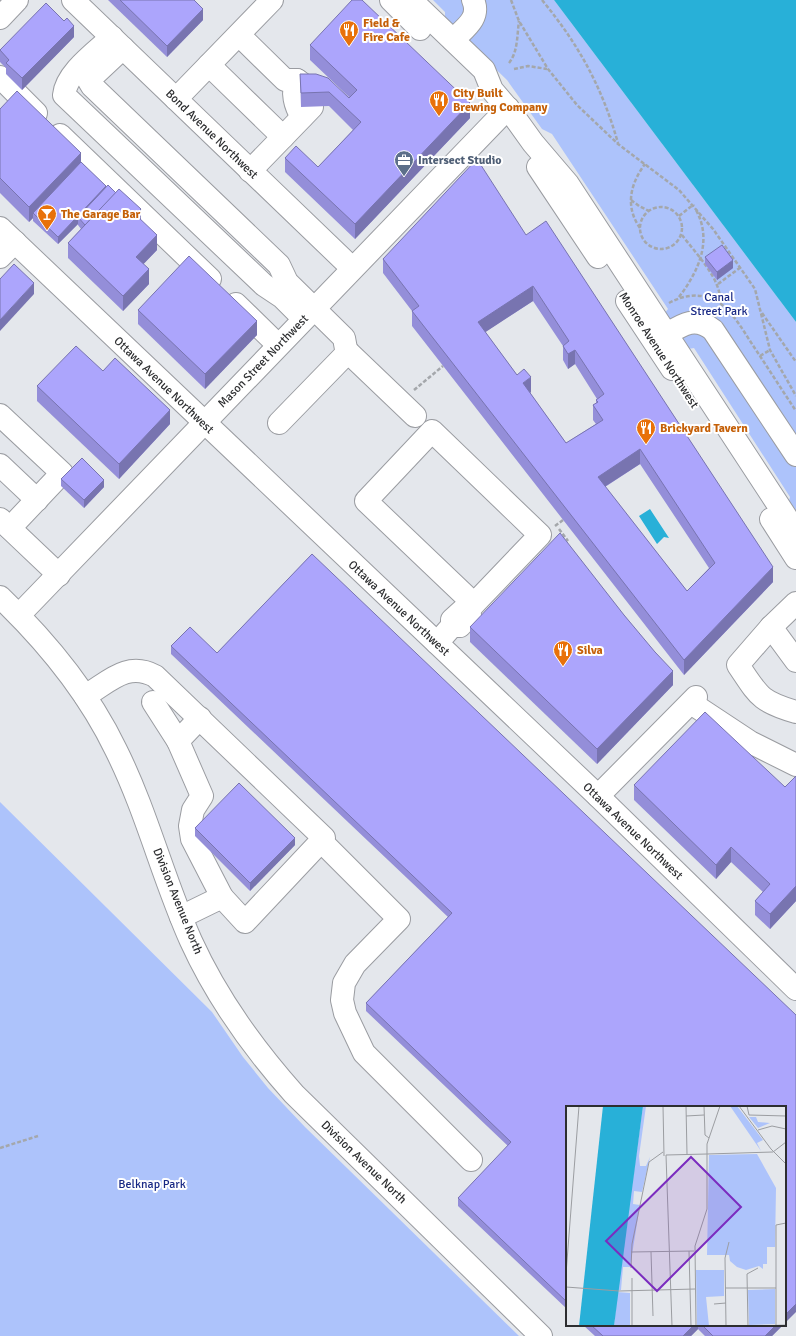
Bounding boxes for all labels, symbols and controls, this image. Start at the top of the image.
place label: Field & Fire Cafe [363,16,410,45]
restaurant icon: Field & Fire Cafe [338,19,360,47]
street label: Bond Avenue Northwest [162,86,261,182]
place label: City Built Brewing Company [453,86,548,115]
restaurant icon: City Built Brewing Company [428,89,450,117]
office icon: Intersect Studio [393,149,415,177]
place label: Intersect Studio [418,153,502,168]
bar icon: The Garage Bar [36,203,58,231]
place label: The Garage Bar [61,207,141,222]
street label: Monroe Avenue Northwest [615,289,702,411]
park label: Canal Street Park [691,290,747,319]
street label: Mason Street Northwest [215,312,312,411]
street label: Ottawa Avenue Northwest [111,334,217,437]
restaurant icon: Brickyard Tavern [635,417,657,445]
place label: Brickyard Tavern [660,421,748,436]
street label: Ottawa Avenue Northwest [345,557,453,659]
restaurant icon: Silva [552,639,574,667]
place label: Silva [577,643,603,658]
street label: Ottawa Avenue Northwest [580,780,686,883]
street label: Division Avenue North [149,846,206,957]
inset map [566,1106,786,1326]
street label: Division Avenue North [318,1118,410,1207]
park label: Belknap Park [118,1177,186,1192]

